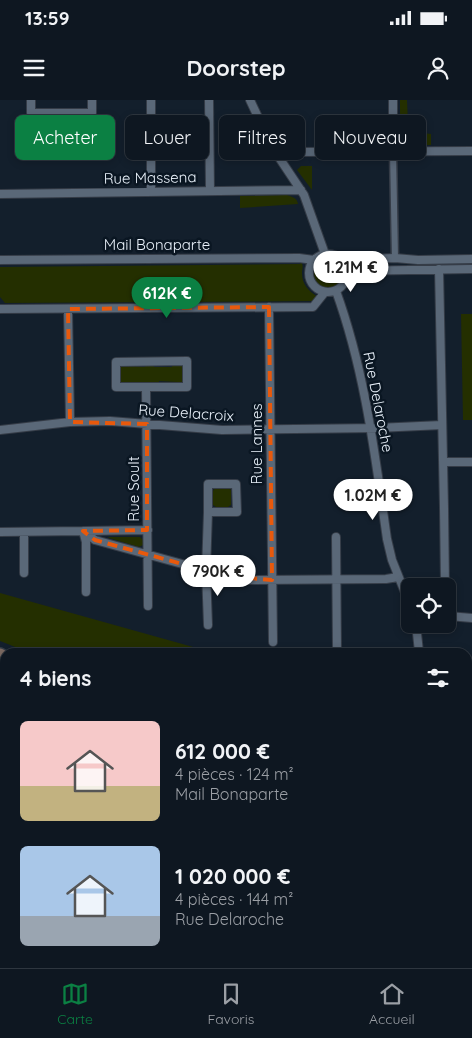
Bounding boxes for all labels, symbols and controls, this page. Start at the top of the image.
text: 13:59 [25,6,70,30]
icon: menu [20,54,48,82]
text: Doorstep [186,54,286,82]
icon: person [424,54,452,82]
chip: Acheter [15,115,115,160]
chip: Louer [125,115,209,160]
chip: Filtres [219,115,305,160]
chip: Nouveau [315,115,426,160]
street label: Rue Massena [103,167,197,188]
street label: Mail Bonaparte [104,235,210,254]
pin: 1.21M € [305,250,397,293]
text: 1.21M € [324,257,378,277]
pin: 612K € [126,276,208,319]
text: 612K € [143,283,191,303]
street label: Rue Delaroche [359,350,398,454]
street label: Rue Delacroix [138,400,234,425]
street label: Rue Lannes [247,404,266,484]
street label: Rue Soult [124,456,143,522]
pin: 1.02M € [327,478,419,521]
text: 1.02M € [345,485,401,505]
pin: 790K € [177,554,259,597]
text: 790K € [192,561,244,581]
map controls [401,578,456,633]
button: locate [401,578,456,633]
icon: filters [424,664,452,692]
text: 4 biens [20,665,91,691]
text: 612 000 € [175,738,270,764]
icon: home [60,741,120,801]
text: 4 pièces · 124 m² [175,764,294,784]
text: Mail Bonaparte [175,784,288,804]
text: 1 020 000 € [175,863,290,889]
icon: home [60,866,120,926]
text: 4 pièces · 144 m² [175,889,293,909]
text: Rue Delaroche [175,909,284,929]
tab: Carte [57,980,93,1028]
tab: Favoris [208,980,254,1028]
tab: Accueil [369,980,415,1028]

